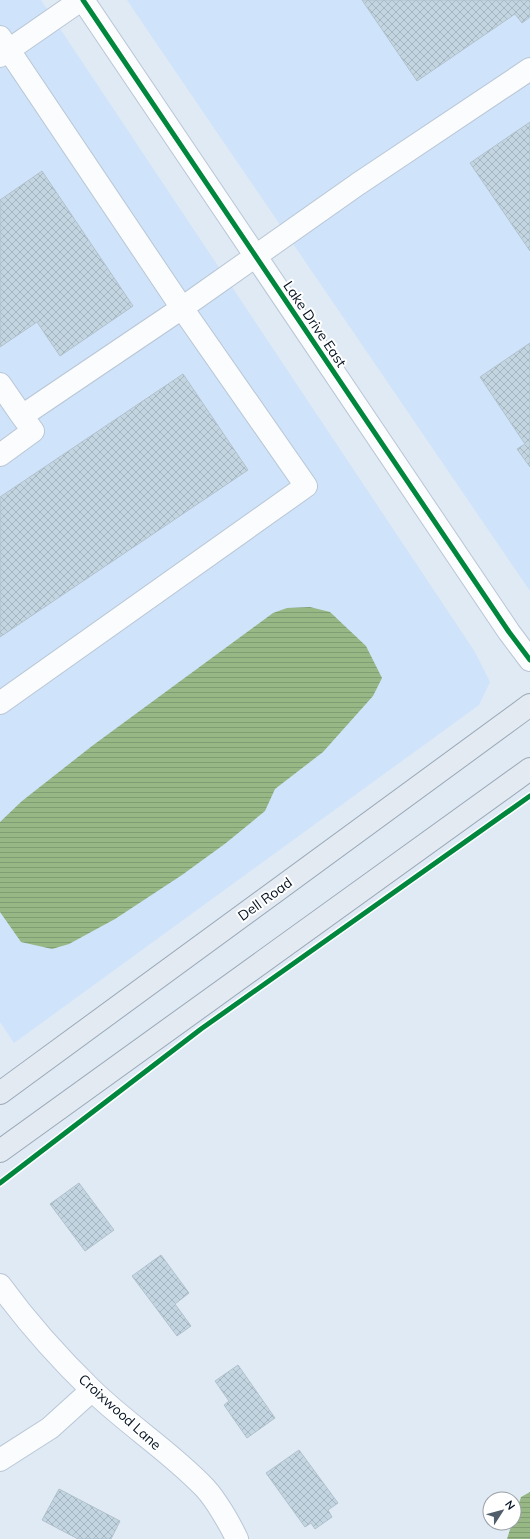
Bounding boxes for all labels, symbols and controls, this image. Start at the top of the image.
street label: Lake Drive East [280,277,351,371]
street label: Dell Road [234,873,296,925]
street label: Croixwood Lane [75,1370,165,1454]
north arrow [482,1491,522,1531]
text: N [502,1498,518,1513]

